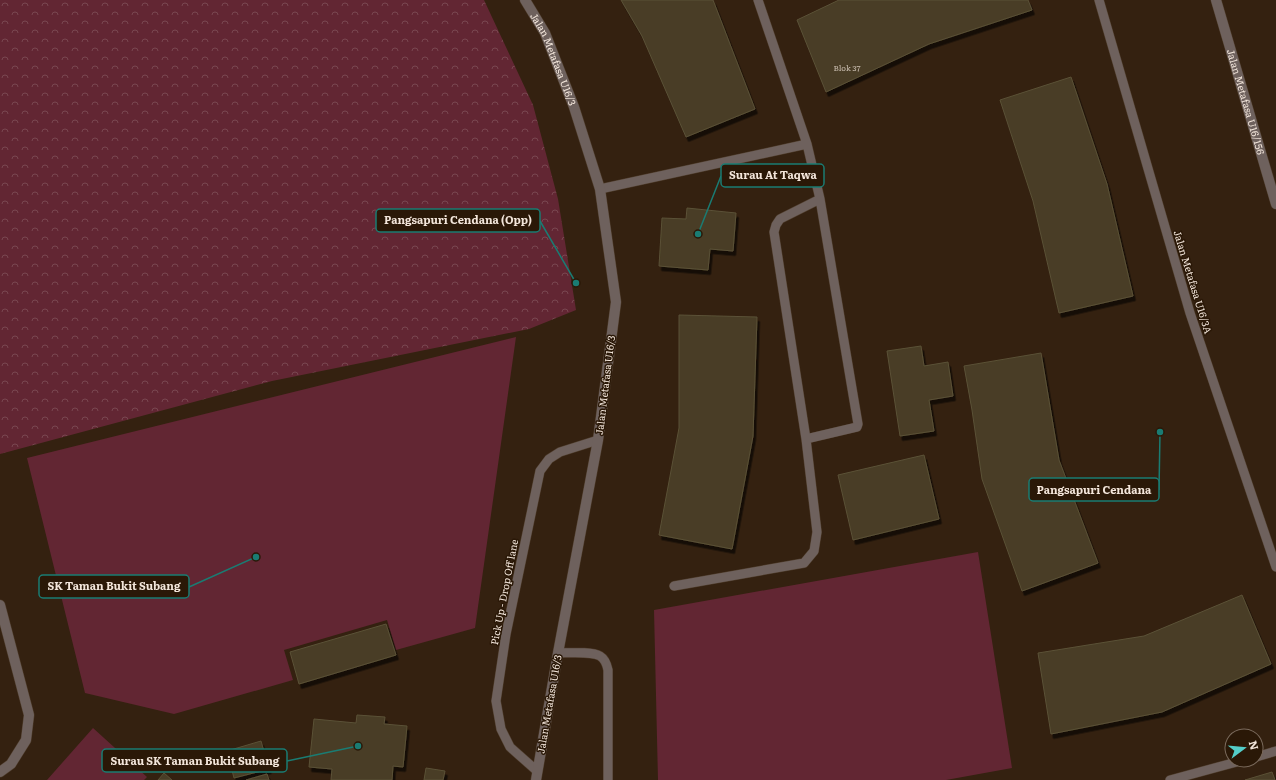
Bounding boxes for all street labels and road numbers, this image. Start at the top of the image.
street label: Jalan Metafasa U16/3 [527,9,581,108]
street label: Jalan Metafasa U16/156 [1224,47,1269,157]
street label: Jalan Metafasa U16/3A [1171,228,1217,336]
street label: Jalan Metafasa U16/3 [591,334,618,435]
street label: Pick Up - Drop Off lane [486,538,521,646]
street label: Jalan Metafasa U16/3 [532,653,565,754]

